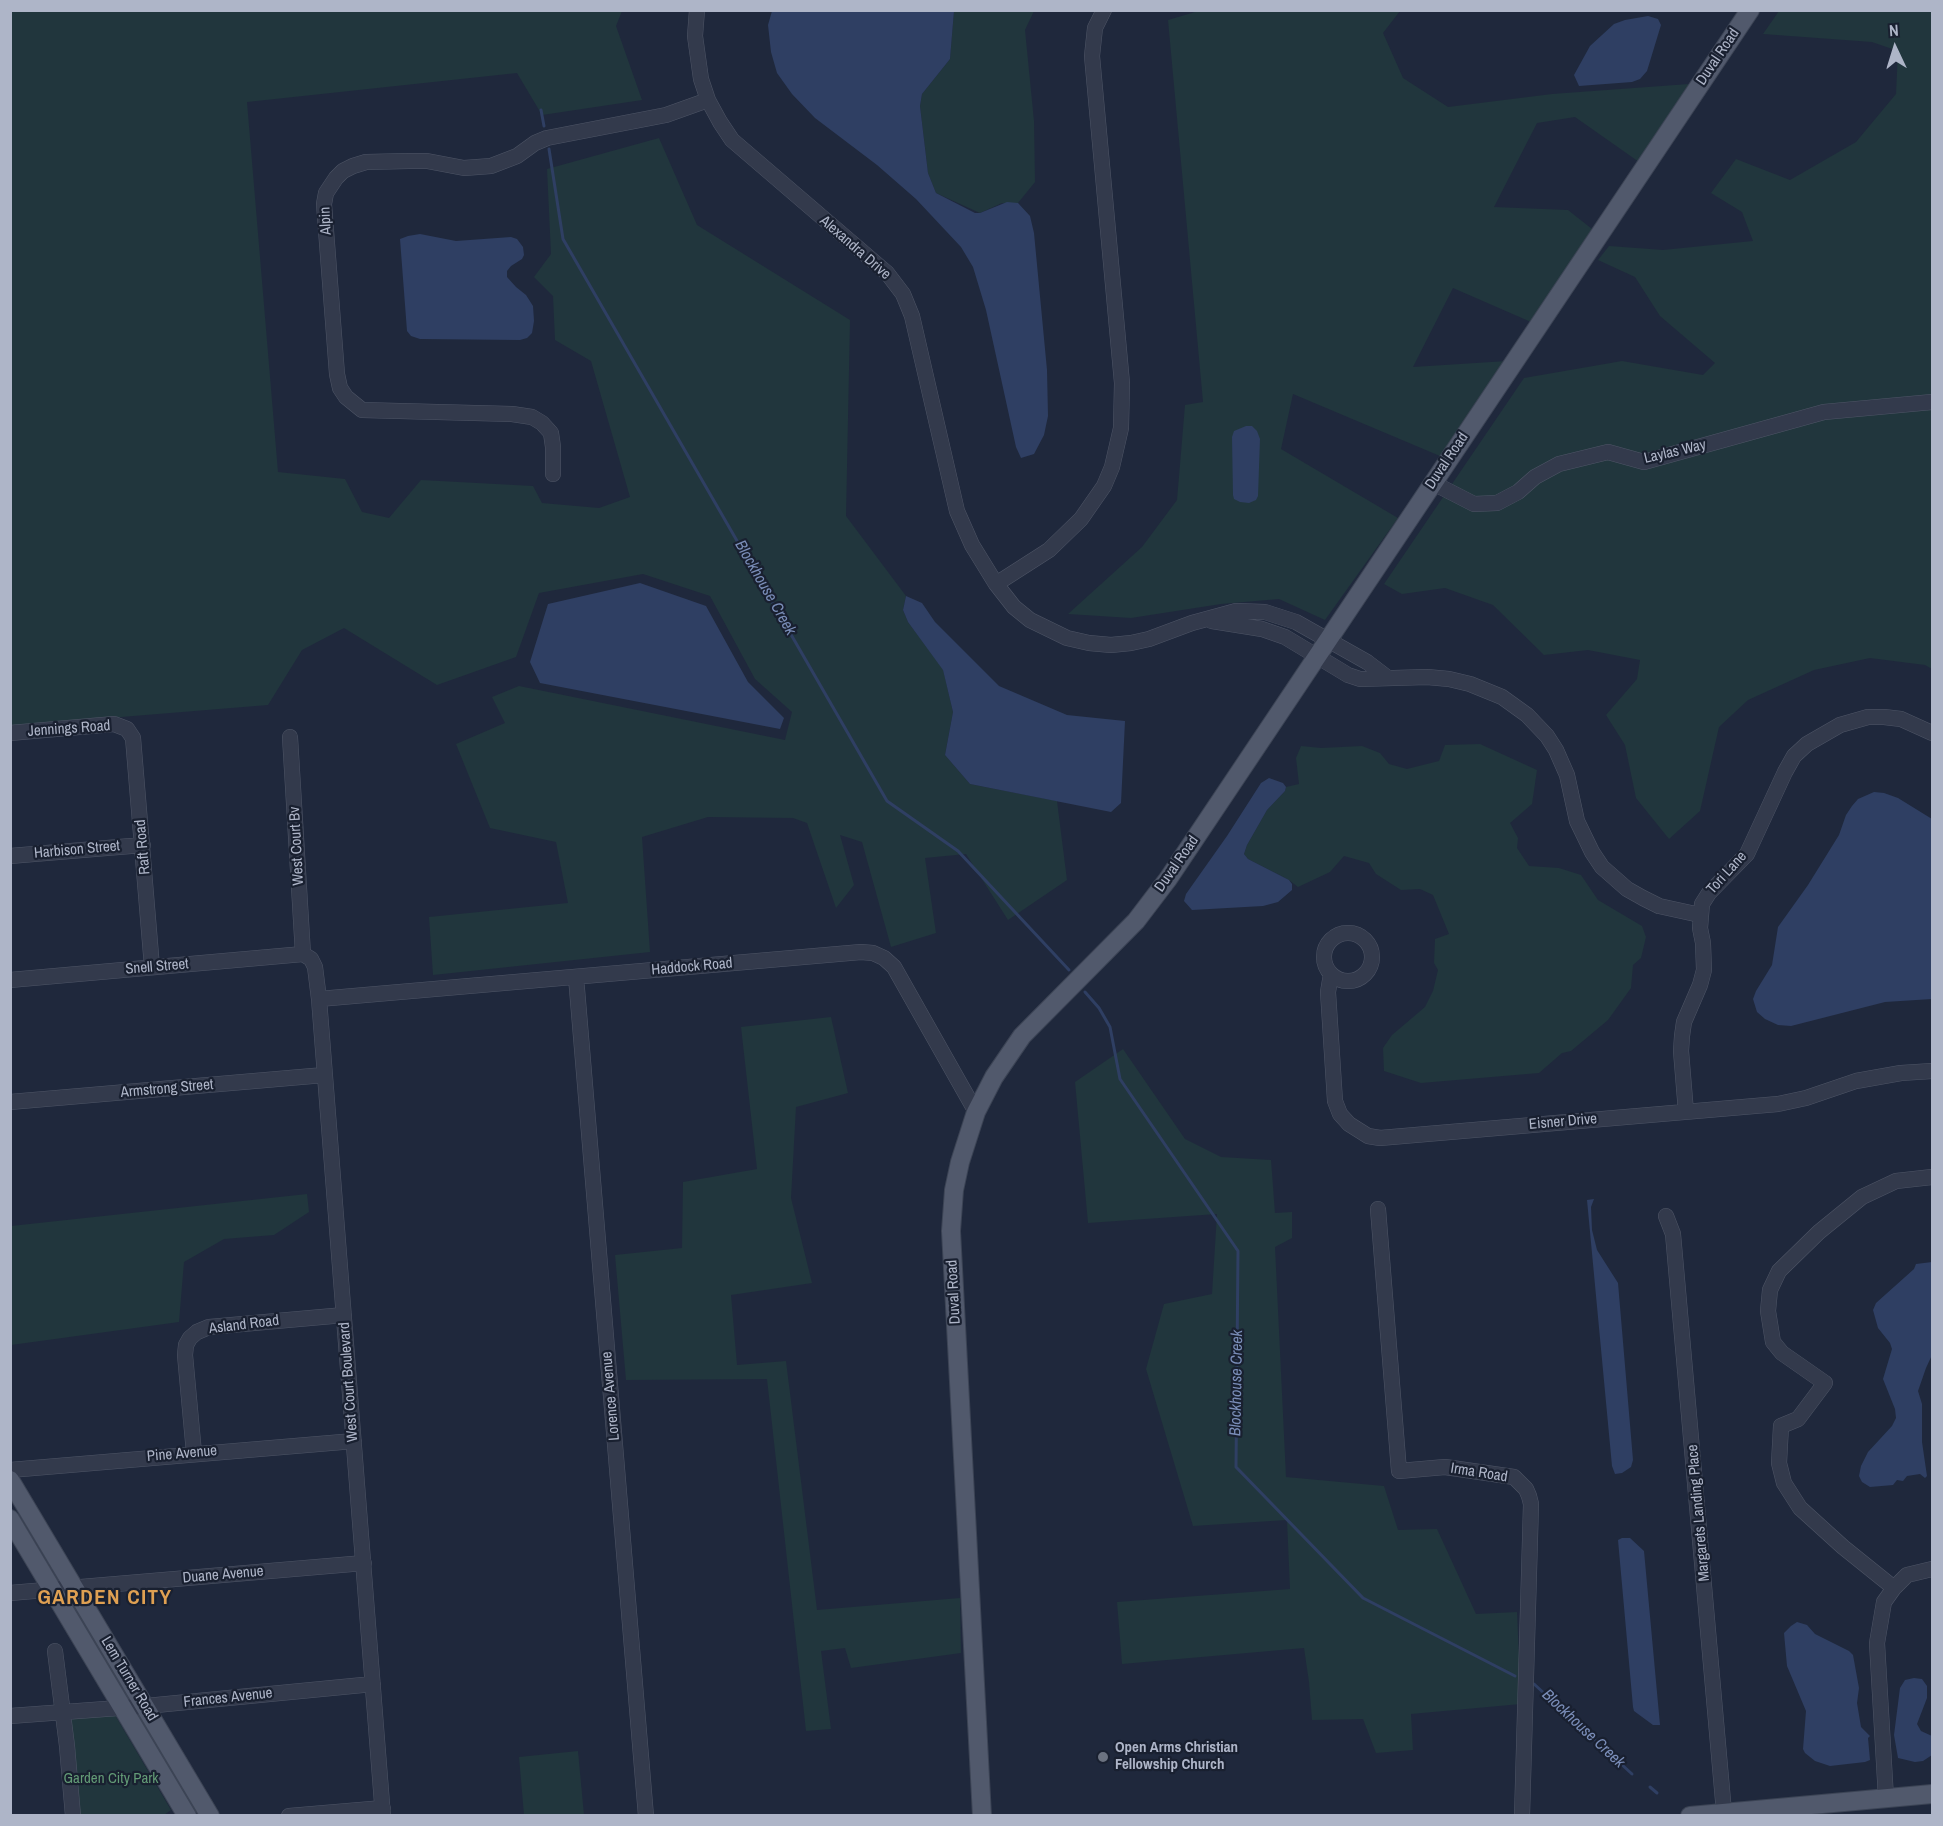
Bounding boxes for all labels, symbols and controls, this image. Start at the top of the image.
north arrow [1865,18,1925,78]
text: N [1888,19,1899,41]
street label: Duval Road [1693,25,1743,89]
street label: Alpin [316,207,336,235]
street label: Alexandra Drive [816,212,894,284]
street label: Duval Road [1422,429,1472,493]
street label: Laylas Way [1642,436,1708,468]
water label: Blockhouse Creek [730,537,800,639]
street label: Jennings Road [27,717,111,741]
street label: West Court Bv [286,806,308,886]
street label: Raft Road [132,819,154,875]
street label: Duval Road [1151,833,1203,895]
street label: Harbison Street [33,837,121,863]
street label: Tori Lane [1703,848,1751,898]
street label: Haddock Road [651,954,733,980]
street label: Snell Street [125,955,189,979]
street label: Armstrong Street [120,1076,214,1102]
street label: Eisner Drive [1528,1110,1598,1134]
street label: Duval Road [943,1259,965,1325]
street label: Asland Road [208,1312,280,1338]
street label: West Court Boulevard [336,1321,362,1443]
water label: Blockhouse Creek [1226,1330,1248,1436]
street label: Lorence Avenue [598,1351,624,1441]
street label: Pine Avenue [146,1442,218,1466]
street label: Margarets Landing Place [1684,1444,1714,1582]
street label: Irma Road [1449,1460,1509,1486]
street label: Duane Avenue [182,1562,264,1588]
district label: GARDEN CITY [37,1585,173,1611]
street label: Lem Turner Road [97,1634,161,1724]
street label: Frances Avenue [183,1684,273,1712]
water label: Blockhouse Creek [1538,1686,1628,1772]
place label: Open Arms Christian Fellowship Church [1115,1739,1238,1774]
marker: Open Arms Christian Fellowship Church [1096,1750,1110,1764]
park label: Garden City Park [63,1770,159,1788]

